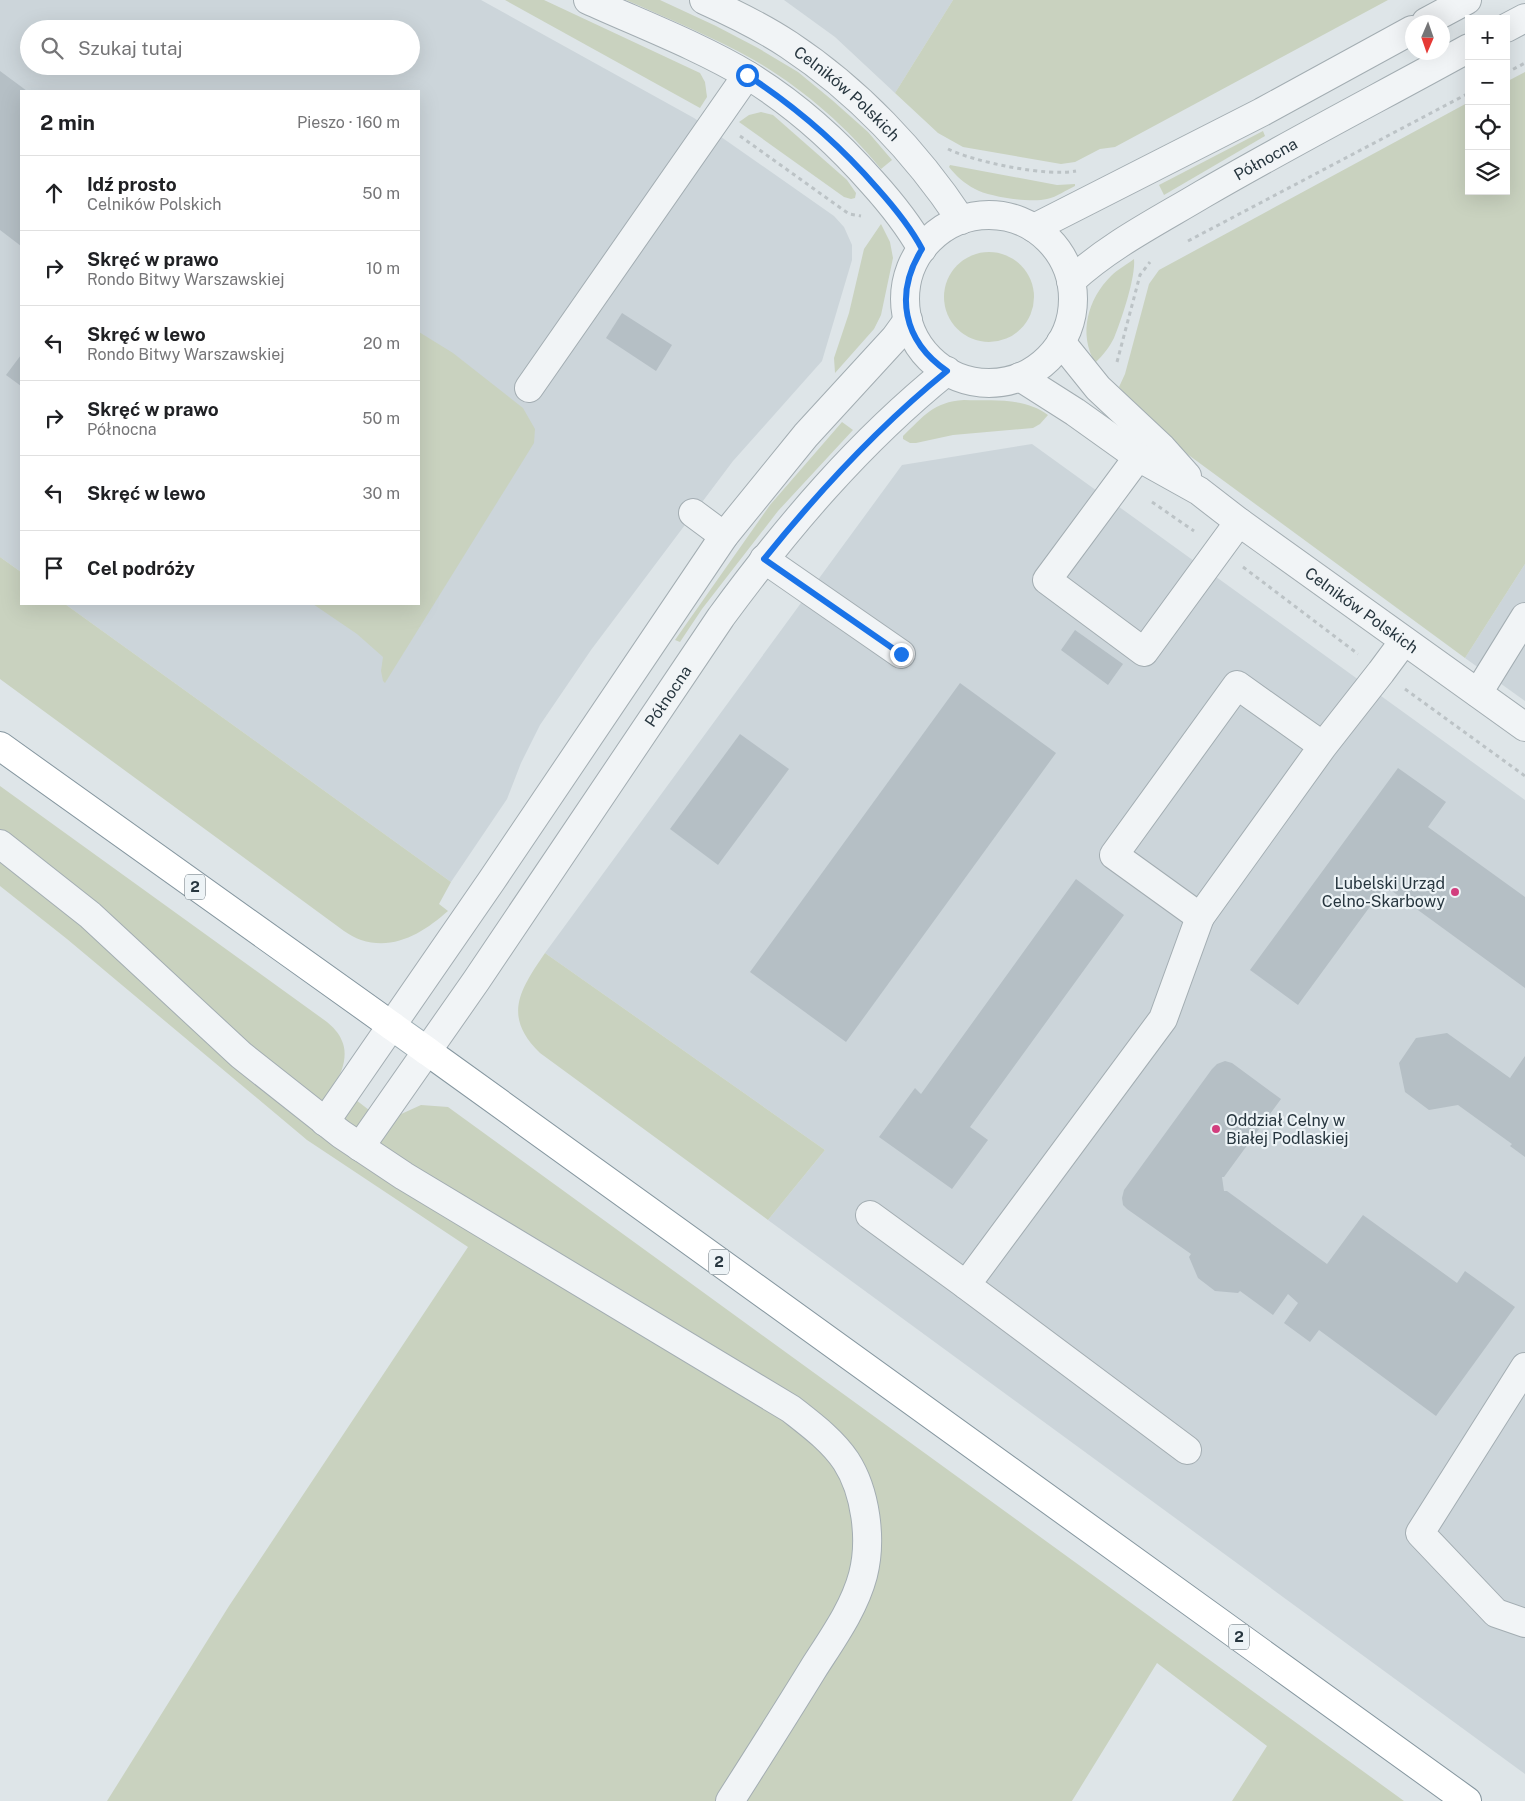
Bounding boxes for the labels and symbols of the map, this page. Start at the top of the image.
north arrow [1405,15,1450,60]
street label: Celników Polskich [790,42,904,145]
route start [736,64,759,87]
street label: Północna [1231,134,1301,184]
street label: Celników Polskich [1301,563,1422,657]
route end [890,643,913,666]
street label: Północna [641,662,696,731]
road number: 2 [185,874,205,900]
place label: Lubelski Urząd Celno-Skarbowy [1322,874,1445,911]
marker: Lubelski Urząd Celno-Skarbowy [1449,886,1461,898]
place label: Oddział Celny w Białej Podlaskiej [1226,1111,1349,1148]
marker: Oddział Celny w Białej Podlaskiej [1210,1123,1222,1135]
road number: 2 [709,1250,729,1274]
road number: 2 [1229,1624,1249,1650]

